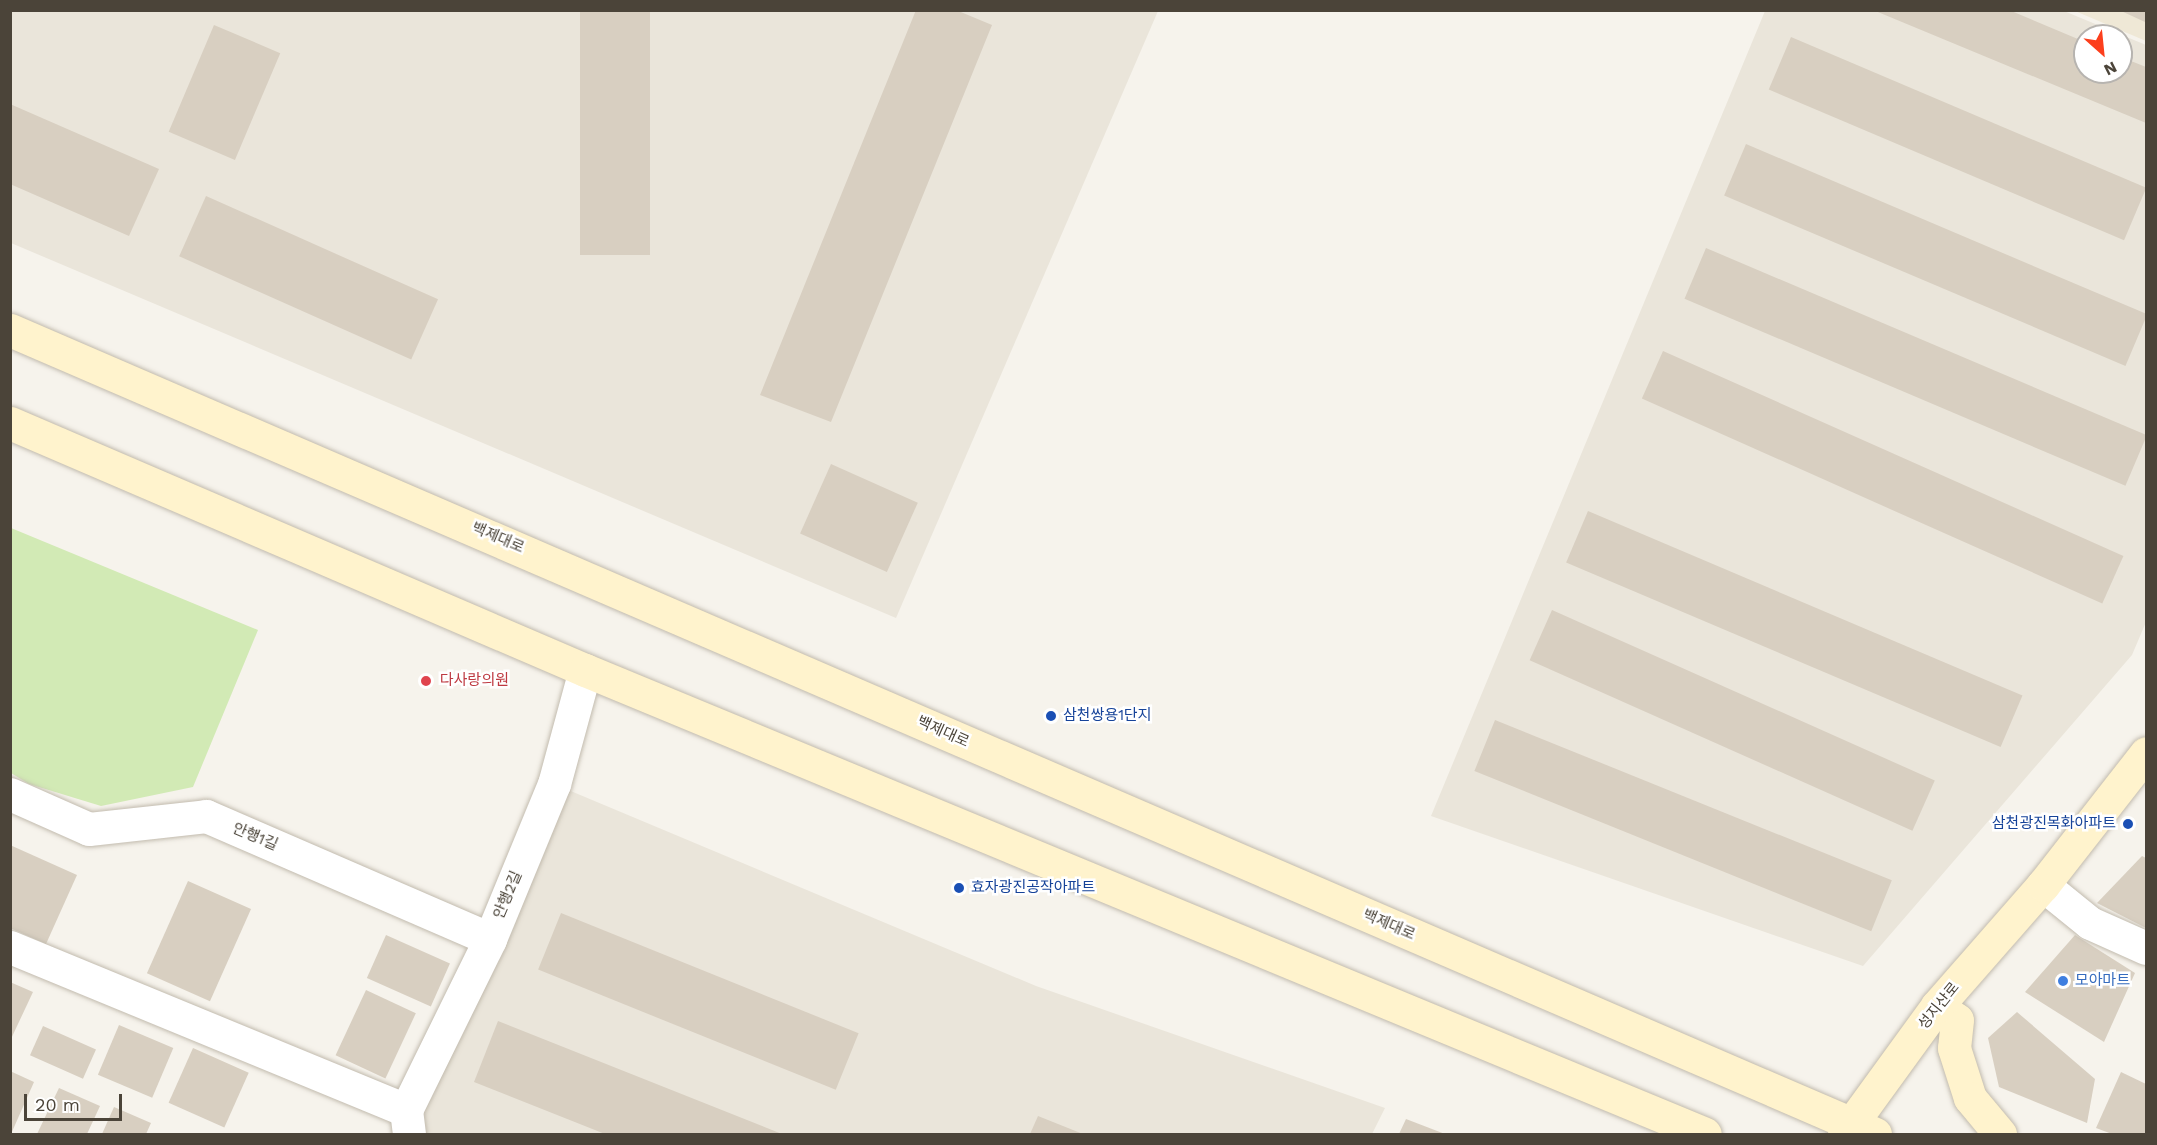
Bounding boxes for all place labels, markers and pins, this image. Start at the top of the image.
marker: 다사랑의원 [417,672,435,690]
place label: 다사랑의원 [440,672,509,690]
place label: 삼천쌍용1단지 [1063,707,1152,725]
marker: 삼천쌍용1단지 [1044,709,1058,723]
place label: 삼천광진목화아파트 [1992,815,2116,833]
marker: 삼천광진목화아파트 [2121,817,2135,831]
place label: 효자광진공작아파트 [971,879,1095,897]
marker: 효자광진공작아파트 [952,881,966,895]
place label: 모아마트 [2075,972,2130,990]
marker: 모아마트 [2056,974,2070,988]

